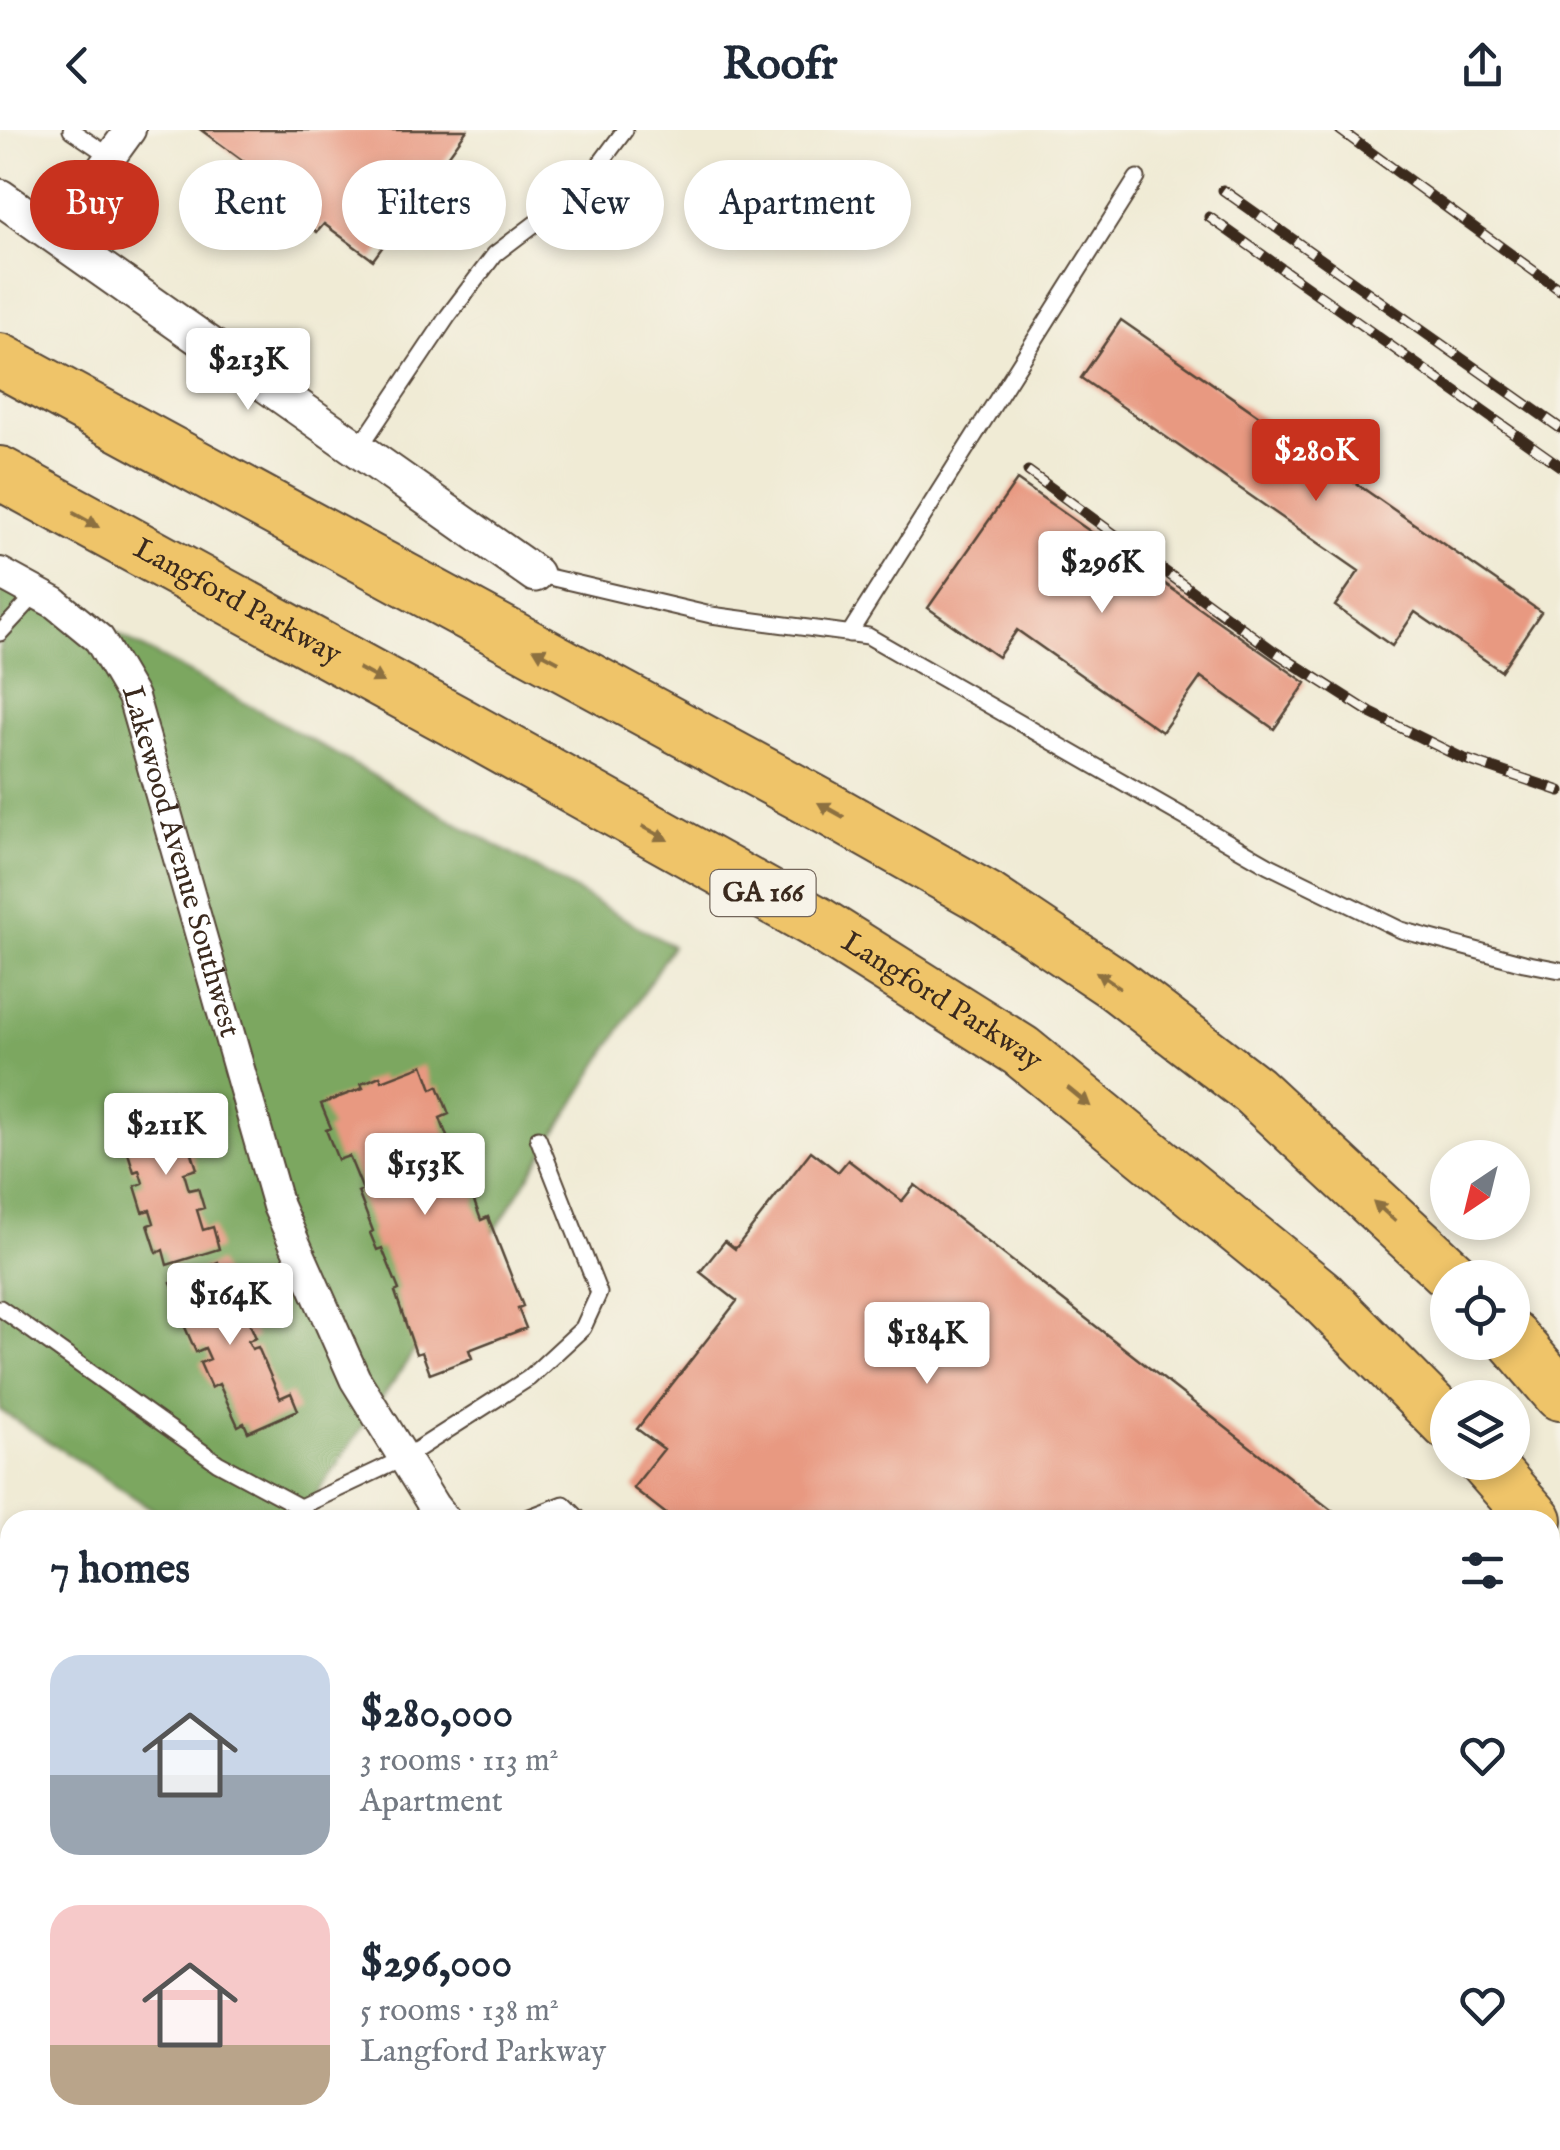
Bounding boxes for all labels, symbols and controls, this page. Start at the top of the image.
text: Roofr [722,37,838,94]
icon: back [50,38,105,93]
icon: share [1455,38,1510,93]
chip: Buy [30,160,159,250]
chip: Rent [179,160,322,250]
chip: Filters [342,160,506,250]
chip: New [526,160,664,250]
chip: Apartment [684,160,911,250]
pin: $213K [178,328,318,413]
text: $213K [208,340,288,381]
pin: $280K [1246,419,1386,504]
text: $280K [1274,431,1358,472]
one-way arrow [71,511,100,528]
street label: Langford Parkway [127,530,348,674]
pin: $296K [1032,531,1172,616]
text: $296K [1060,543,1144,584]
one-way arrow [531,647,560,664]
one-way arrow [357,666,385,684]
street label: Lakewood Avenue Southwest [112,682,248,1042]
one-way arrow [817,802,846,819]
one-way arrow [641,824,670,841]
road number: GA 166 [710,870,816,916]
street label: Langford Parkway [834,924,1050,1080]
one-way arrow [1095,971,1122,990]
one-way arrow [1066,1086,1091,1107]
pin: $211K [96,1093,236,1178]
text: $211K [126,1105,206,1146]
pin: $153K [355,1133,495,1218]
north arrow [1430,1140,1530,1240]
map controls [1430,1140,1530,1480]
text: $153K [387,1145,463,1186]
one-way arrow [1372,1200,1397,1222]
button: locate [1430,1260,1530,1360]
pin: $164K [160,1263,300,1348]
text: $164K [189,1275,271,1316]
pin: $184K [857,1302,997,1387]
text: $184K [886,1314,968,1355]
button: layers [1430,1380,1530,1480]
icon: filters [1455,1543,1510,1598]
text: 7 homes [50,1544,190,1597]
text: $280,000 [360,1688,513,1741]
icon: home [130,1695,250,1815]
icon: heart [1455,1728,1510,1783]
text: 3 rooms · 113 m² [360,1741,559,1782]
text: Apartment [360,1782,503,1823]
text: $296,000 [360,1938,512,1991]
icon: home [130,1945,250,2065]
icon: heart [1455,1978,1510,2033]
text: 5 rooms · 138 m² [360,1991,559,2032]
text: Langford Parkway [360,2032,606,2073]

